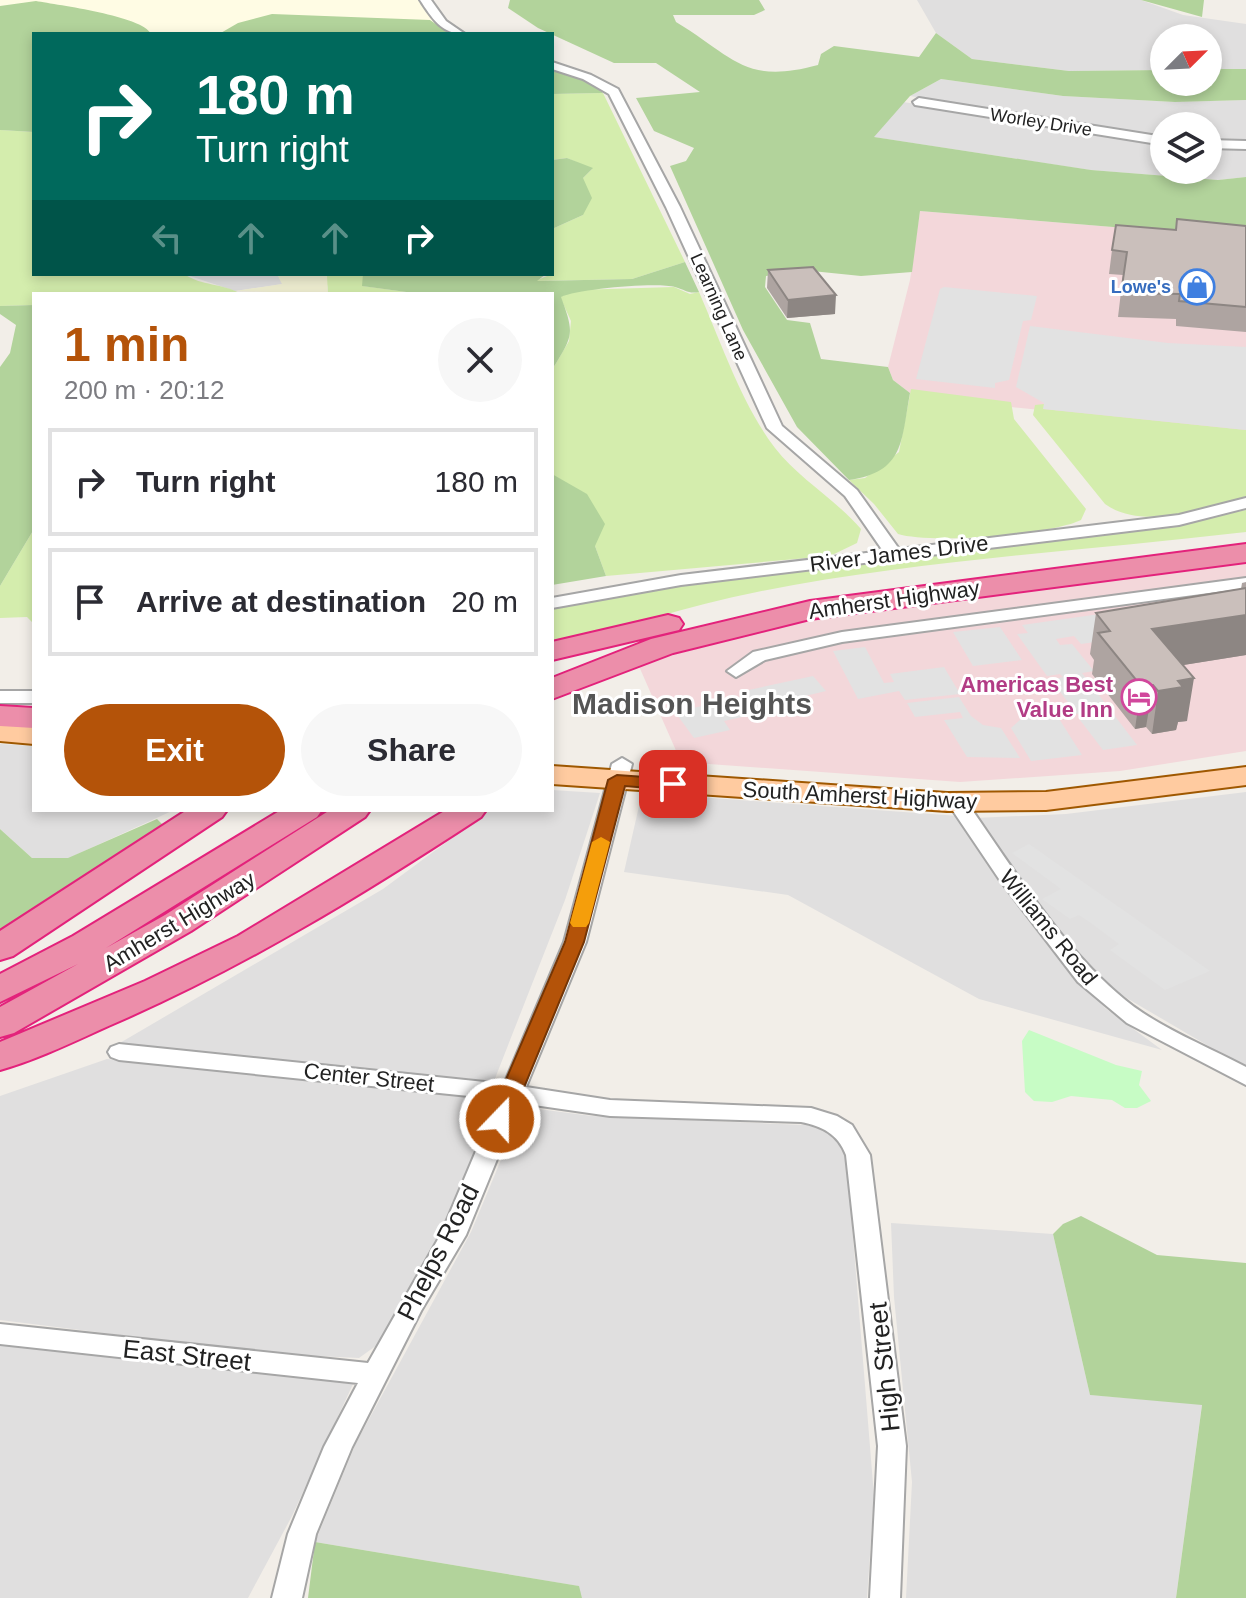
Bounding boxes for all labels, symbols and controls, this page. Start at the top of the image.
north arrow [1150,24,1222,96]
map controls [1150,24,1222,184]
text: 180 m [196,63,355,126]
icon: right [64,64,168,168]
street label: Worley Drive [989,104,1093,140]
button: layers [1150,112,1222,184]
text: Turn right [196,129,349,170]
icon: left [145,216,189,260]
icon: ahead [229,216,273,260]
icon: ahead [313,216,357,260]
icon: right [397,216,441,260]
street label: Learning Lane [686,250,752,364]
shop icon: Lowe's [1178,268,1216,306]
place label: Lowe's [1111,277,1171,297]
text: 1 min [64,318,189,371]
button: close [438,318,522,402]
text: 200 m · 20:12 [64,375,224,405]
icon: right [68,460,112,504]
text: Turn right [136,465,275,498]
text: 180 m [435,465,518,498]
street label: River James Drive [808,530,990,577]
street label: Amherst Highway [807,575,981,624]
icon: arrive [68,580,112,624]
text: Arrive at destination [136,585,426,618]
text: 20 m [451,585,518,618]
place label: Americas Best Value Inn [960,672,1114,722]
hotel icon: Americas Best Value Inn [1120,678,1158,716]
district label: Madison Heights [572,687,812,720]
button: Exit [64,704,285,796]
button: Share [301,704,522,796]
pin [639,750,707,818]
icon: arrive [651,762,695,806]
street label: South Amherst Highway [742,777,978,814]
street label: Williams Road [995,865,1103,990]
street label: Amherst Highway [99,866,260,977]
street label: Center Street [303,1058,435,1097]
position arrow [458,1077,542,1161]
street label: Phelps Road [391,1179,485,1325]
street label: High Street [862,1300,906,1433]
street label: East Street [121,1333,253,1377]

